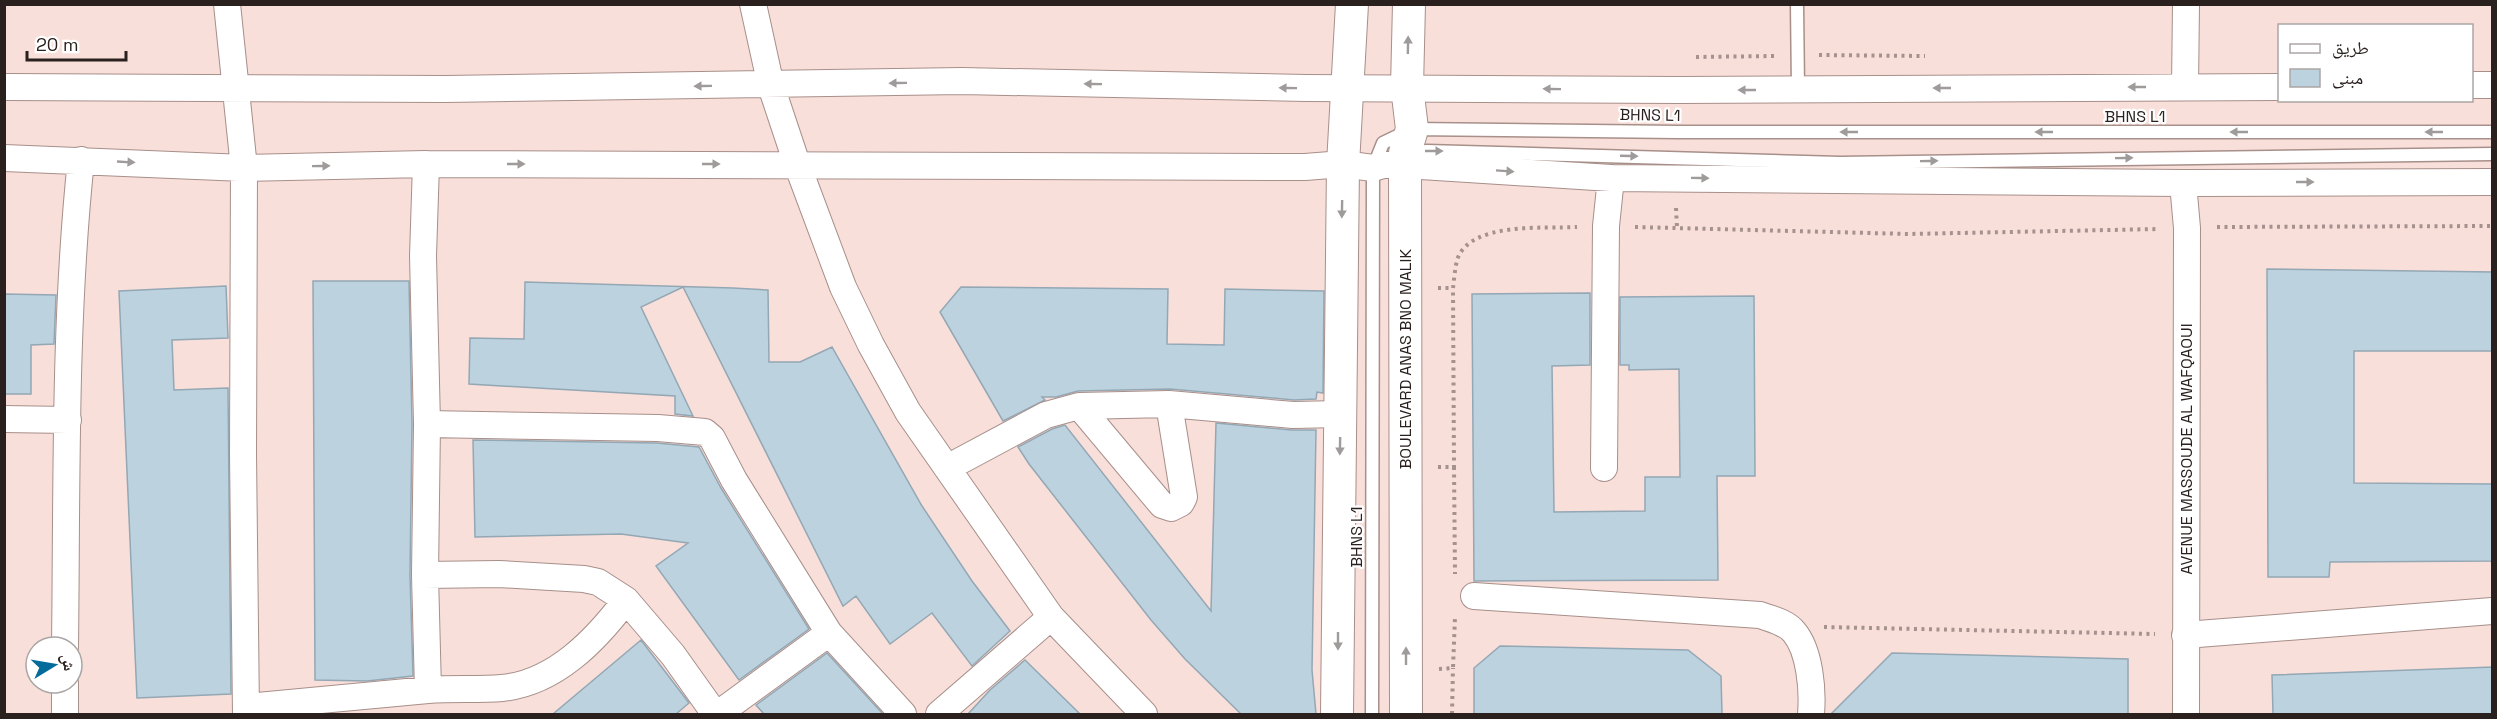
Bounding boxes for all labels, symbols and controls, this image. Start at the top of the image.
scale bar [27,24,126,62]
legend [2278,24,2473,102]
text: 20 m [36,33,79,56]
one-way arrow [1403,35,1413,54]
text: طريق [2332,36,2369,59]
text: مبنى [2332,66,2363,89]
one-way arrow [888,78,907,87]
one-way arrow [1083,79,1102,89]
one-way arrow [693,81,712,91]
one-way arrow [2128,82,2147,92]
one-way arrow [1278,83,1297,93]
one-way arrow [1933,83,1952,93]
one-way arrow [1543,84,1562,94]
one-way arrow [1738,85,1757,94]
street label: BHNS L1 [1619,104,1681,126]
street label: BHNS L1 [2104,106,2166,127]
one-way arrow [1840,127,1859,137]
one-way arrow [2035,127,2054,137]
one-way arrow [2230,127,2249,137]
one-way arrow [2425,127,2444,137]
one-way arrow [1424,146,1443,156]
one-way arrow [1619,152,1638,161]
one-way arrow [2114,153,2133,163]
one-way arrow [1919,156,1938,166]
one-way arrow [116,158,135,167]
one-way arrow [506,159,525,169]
one-way arrow [701,159,720,169]
one-way arrow [311,161,330,171]
one-way arrow [1495,166,1514,176]
one-way arrow [1690,173,1709,183]
one-way arrow [2295,177,2314,187]
one-way arrow [1337,199,1347,218]
street label: BOULEVARD ANAS BNO MALIK [1395,249,1416,469]
street label: AVENUE MASSOUDE AL WAFQAOUI [2176,323,2197,575]
one-way arrow [1335,436,1345,455]
street label: BHNS L1 [1346,506,1367,568]
one-way arrow [1333,631,1343,650]
north arrow [24,635,84,695]
one-way arrow [1401,647,1411,666]
text: ش [56,652,80,673]

